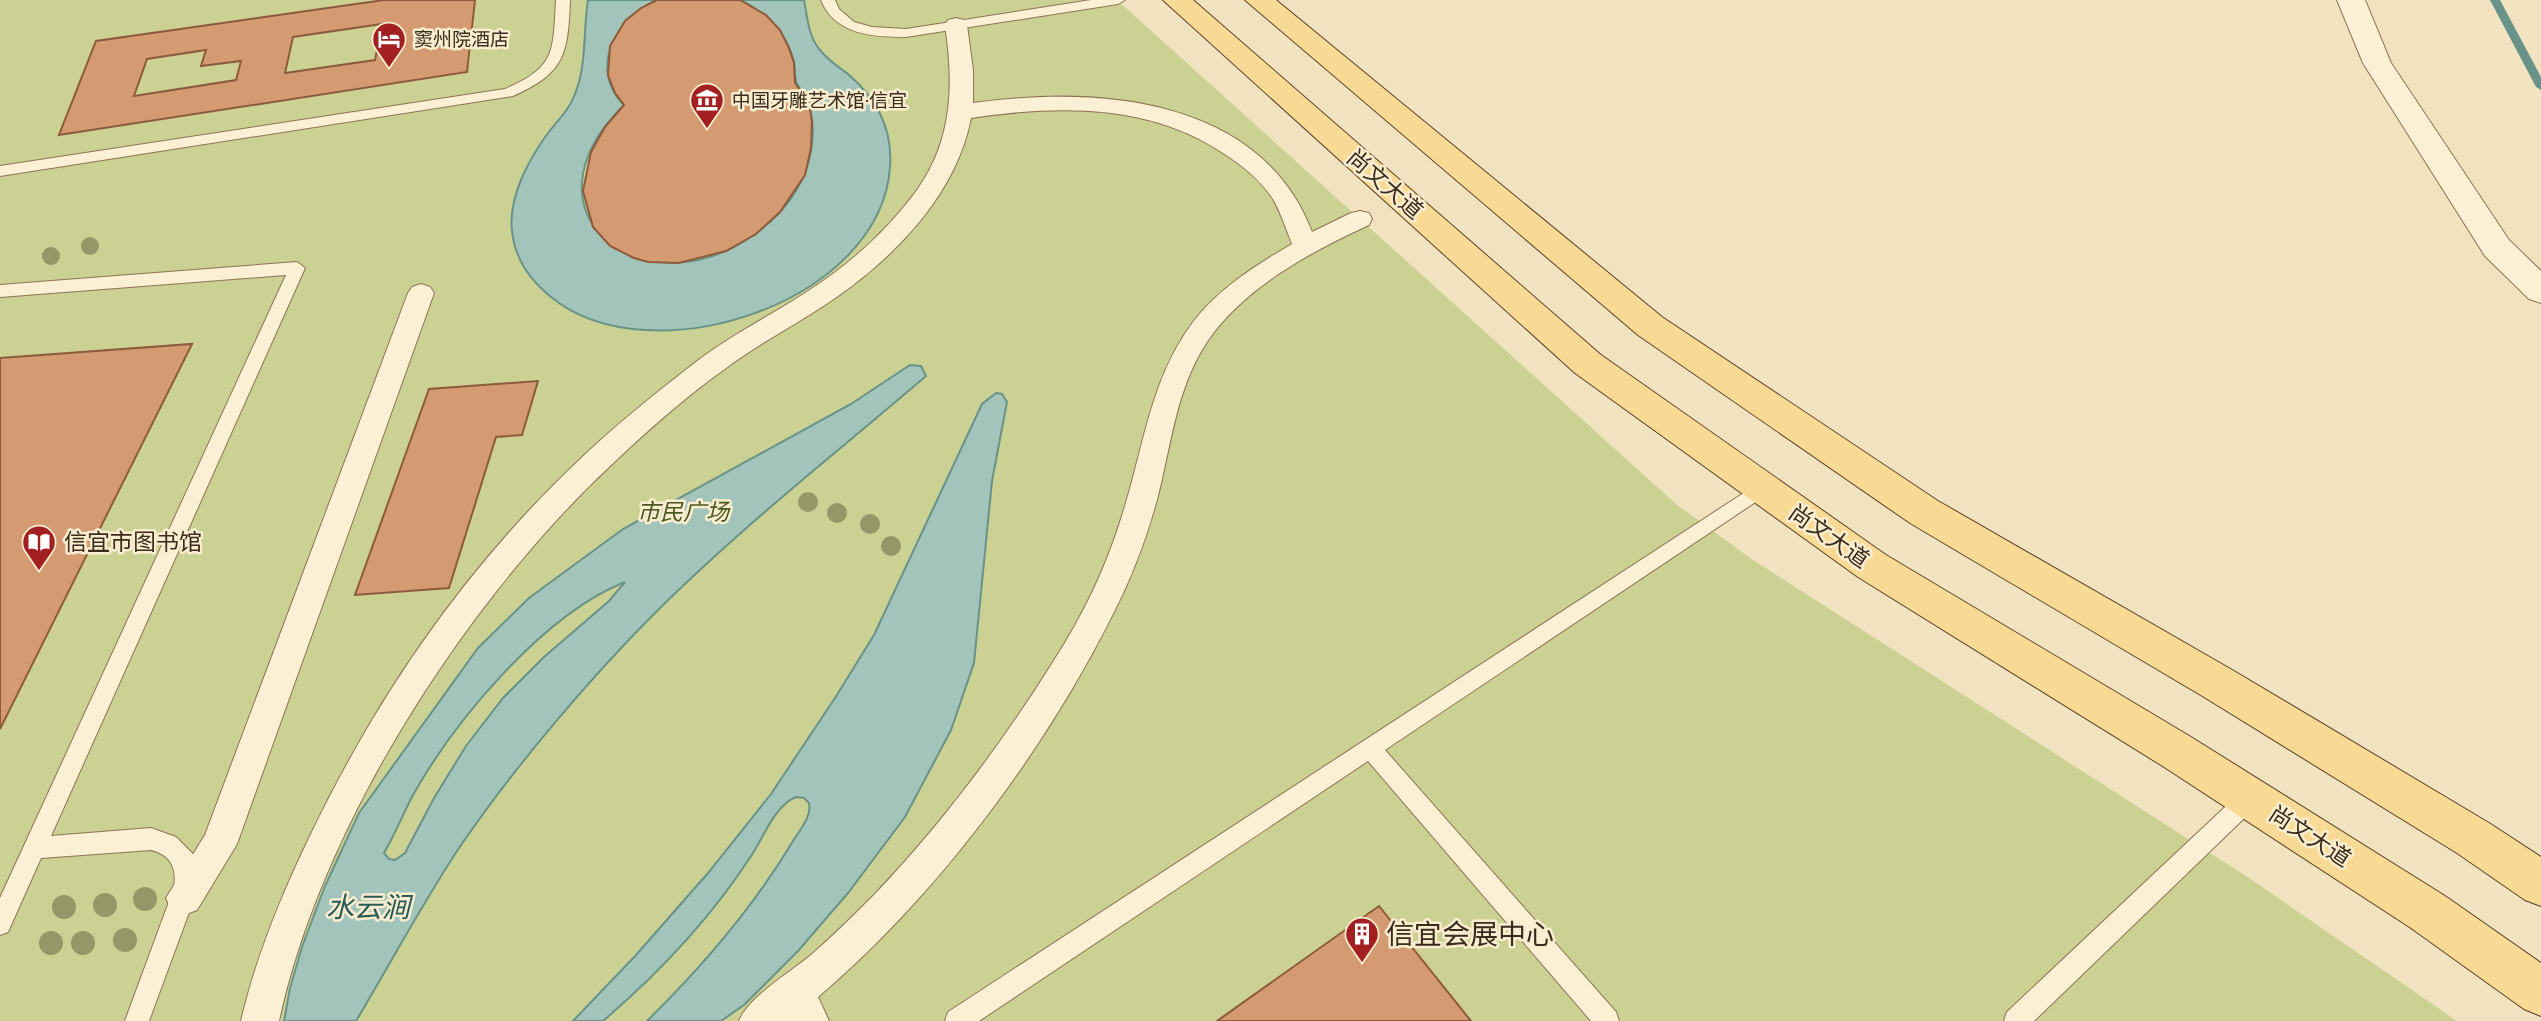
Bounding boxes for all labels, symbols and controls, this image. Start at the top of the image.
hotel icon: 窦州院酒店 [370,20,408,69]
place label: 窦州院酒店 [414,28,509,51]
museum icon: 中国牙雕艺术馆·信宜 [688,81,726,130]
place label: 中国牙雕艺术馆·信宜 [732,89,907,112]
street label: 尚文大道 [1341,143,1429,225]
park label: 市民广场 [637,498,731,526]
street label: 尚文大道 [1783,498,1875,574]
library icon: 信宜市图书馆 [20,523,58,572]
place label: 信宜市图书馆 [64,528,202,556]
street label: 尚文大道 [2264,799,2356,873]
water label: 水云涧 [326,891,414,924]
building icon: 信宜会展中心 [1343,915,1381,964]
place label: 信宜会展中心 [1386,918,1554,951]

